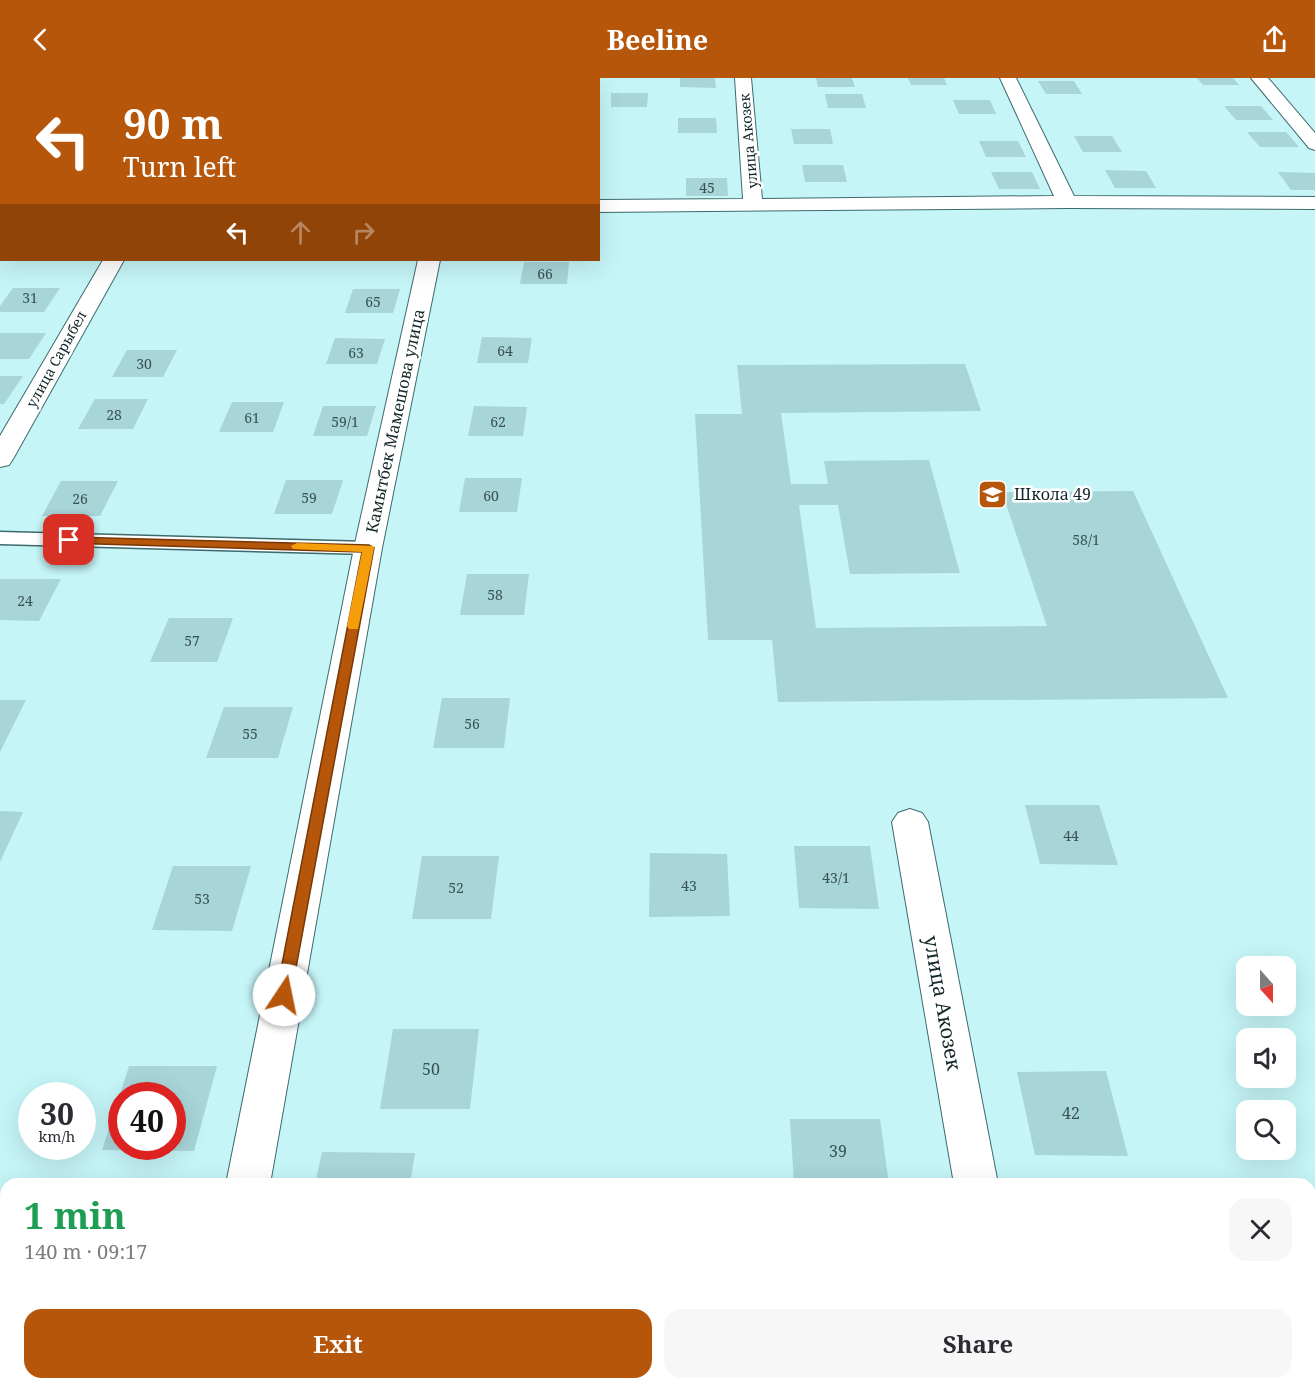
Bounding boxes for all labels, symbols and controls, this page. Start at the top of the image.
text: Beeline [607,21,708,58]
icon: back [24,23,57,56]
icon: share [1258,23,1291,56]
street label: улица Акозек [734,92,762,189]
text: 90 m [123,94,223,151]
icon: left [24,102,102,180]
text: Turn left [123,148,236,185]
house number: 45 [699,178,715,197]
icon: left [221,216,254,249]
icon: ahead [284,216,317,249]
icon: right [347,216,380,249]
house number: 66 [537,264,553,283]
house number: 31 [22,288,38,307]
house number: 65 [365,292,381,311]
street label: улица Сарыбел [21,307,91,411]
street label: Камытбек Мамешова улица [360,307,430,535]
house number: 64 [497,341,513,360]
house number: 63 [348,343,364,362]
house number: 30 [136,354,152,373]
house number: 28 [106,405,122,424]
house number: 61 [244,408,260,427]
house number: 59/1 [331,412,359,431]
house number: 62 [490,412,506,431]
school or university icon: Школа 49 [977,478,1009,510]
place label: Школа 49 [1014,483,1091,505]
house number: 60 [483,486,499,505]
house number: 59 [301,488,317,507]
house number: 26 [72,489,88,508]
pin [43,514,94,565]
icon: arrive [52,523,85,556]
house number: 58/1 [1072,530,1100,549]
house number: 58 [487,585,503,604]
house number: 24 [17,591,33,610]
house number: 57 [184,631,200,650]
house number: 56 [464,714,480,733]
house number: 55 [242,724,258,743]
house number: 44 [1063,826,1079,845]
house number: 43/1 [822,868,850,887]
house number: 43 [681,876,697,895]
house number: 52 [448,878,464,897]
house number: 53 [194,889,210,908]
street label: улица Акозек [918,933,968,1073]
north arrow [1236,956,1296,1016]
map controls [1236,956,1296,1160]
position arrow [252,963,316,1027]
button: sound [1236,1028,1296,1088]
house number: 50 [422,1058,440,1080]
speed limit sign: 40 [108,1082,186,1160]
text: 30 [40,1093,74,1134]
button: search [1236,1100,1296,1160]
house number: 42 [1062,1102,1080,1124]
text: km/h [39,1126,75,1146]
house number: 39 [829,1140,847,1162]
text: 1 min [24,1191,126,1240]
button: close [1229,1198,1292,1261]
text: 140 m · 09:17 [24,1238,147,1265]
button: Exit [24,1309,652,1378]
button: Share [664,1309,1292,1378]

